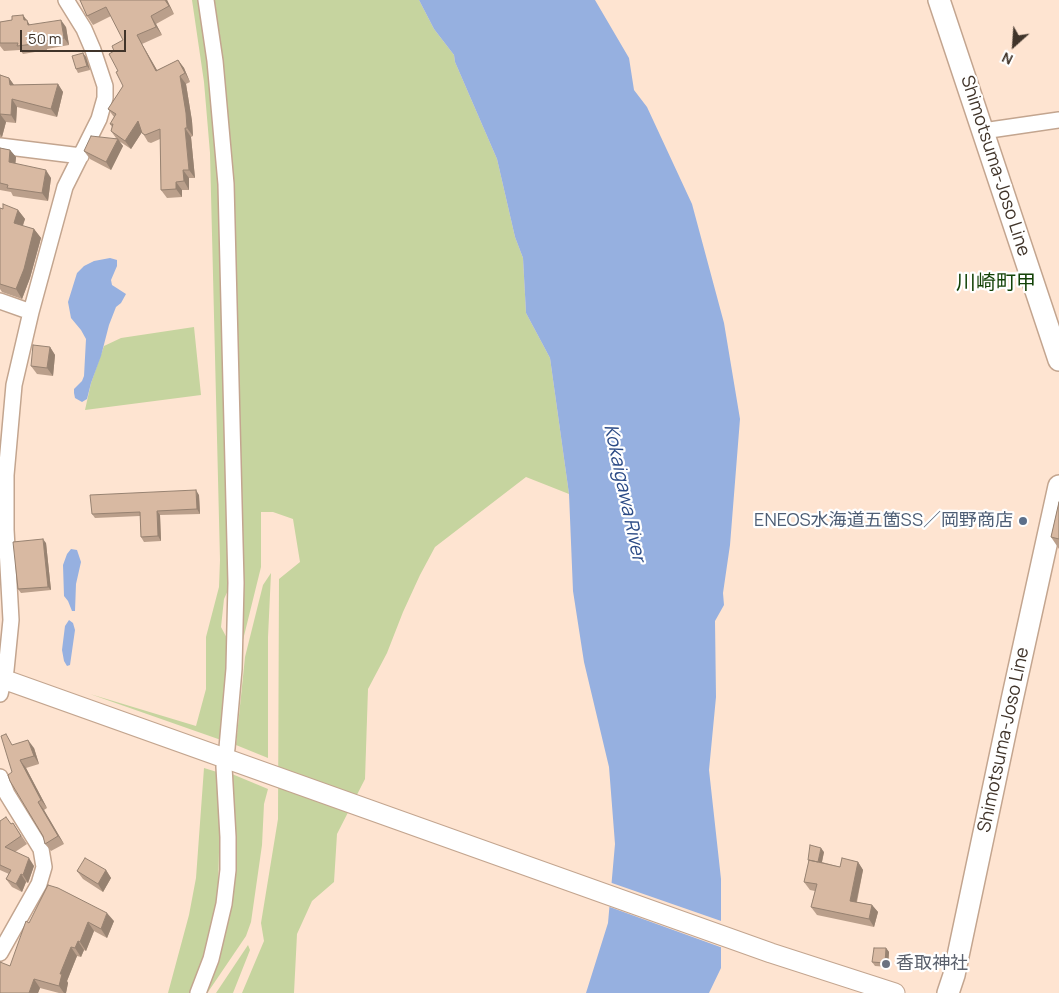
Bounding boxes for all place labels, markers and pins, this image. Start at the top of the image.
place label: ENEOS水海道五箇SS／岡野商店 [754,510,1013,532]
marker: ENEOS水海道五箇SS／岡野商店 [1017,515,1029,527]
place label: 香取神社 [896,953,968,975]
marker: 香取神社 [880,958,892,970]

